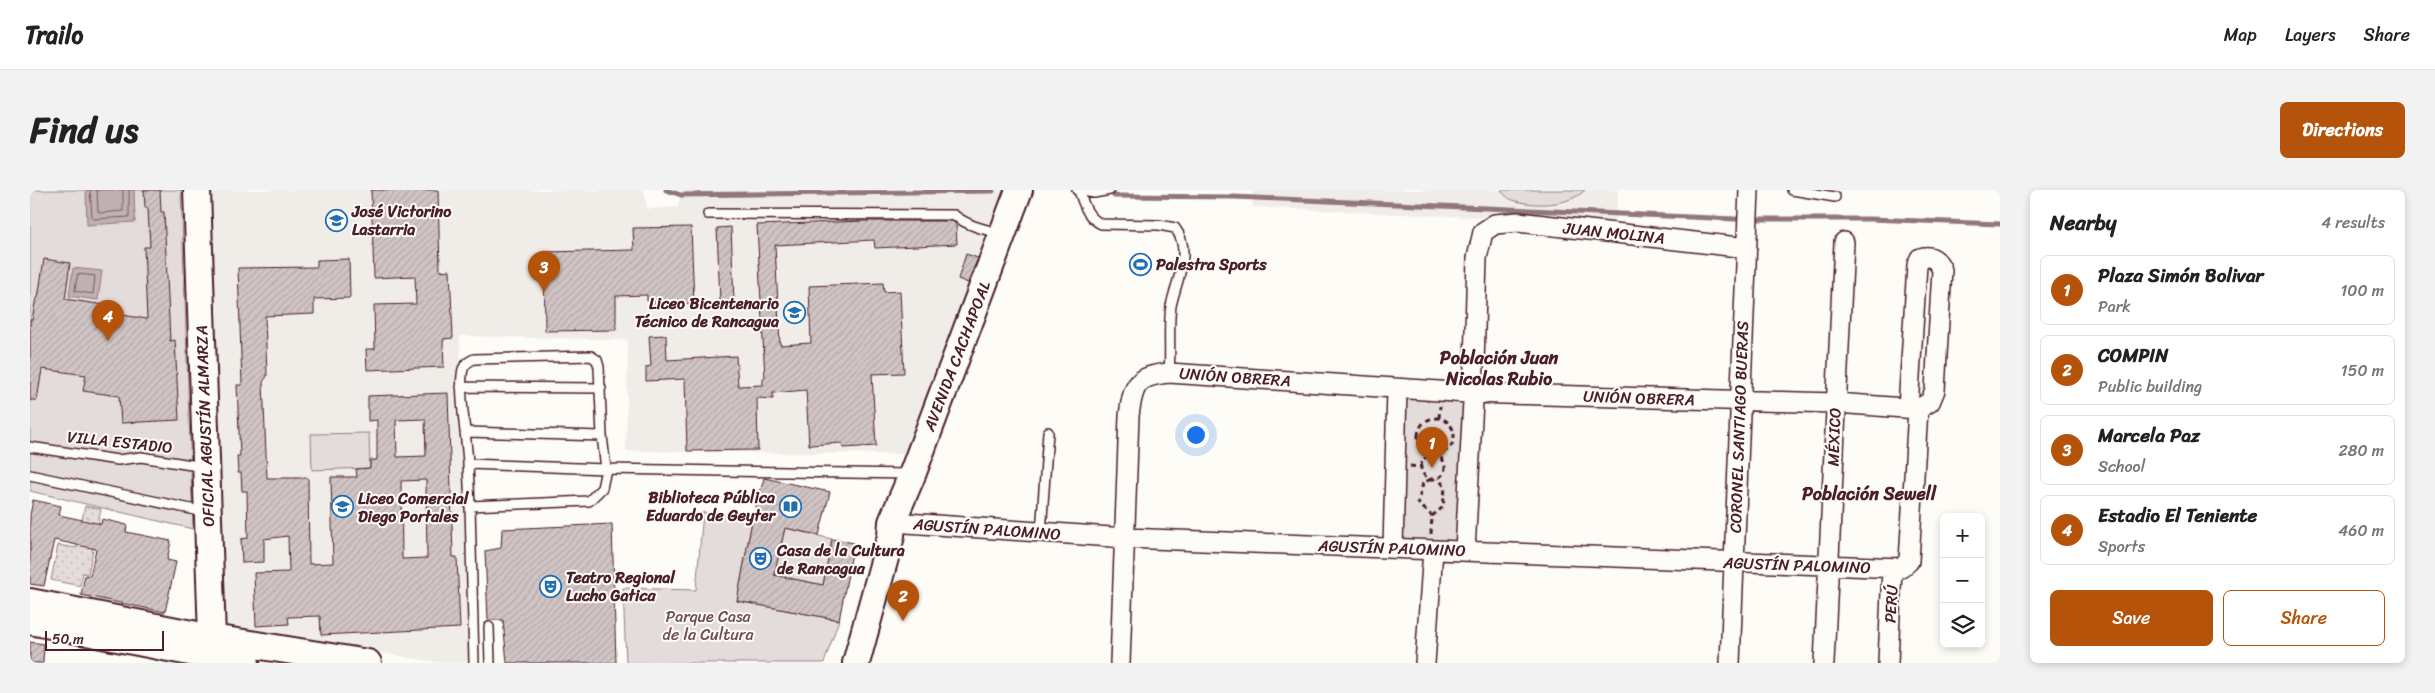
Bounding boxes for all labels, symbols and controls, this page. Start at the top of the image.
text: Trailo [25,14,83,56]
text: Map [2224,19,2257,51]
text: Layers [2285,19,2336,51]
text: Share [2364,19,2410,51]
text: Find us [30,99,138,161]
button: Directions [2280,102,2405,158]
place label: José Victorino Lastarria [351,197,452,244]
text: Nearby [2050,204,2116,242]
school or university icon: José Victorino Lastarria [324,208,348,232]
text: 4 results [2321,208,2385,237]
street label: JUAN MOLINA [1561,213,1666,253]
place label: Palestra Sports [1156,250,1267,279]
pin: 3 [528,251,560,292]
sports icon: Palestra Sports [1128,252,1152,276]
text: Plaza Simón Bolivar [2098,259,2263,292]
street label: AVENIDA CACHAPOAL [915,276,999,436]
text: 1 [2064,276,2070,305]
text: 100 m [2340,276,2384,305]
place label: Liceo Bicentenario Técnico de Rancagua [635,289,779,336]
text: Park [2098,292,2131,321]
pin: 4 [92,300,124,341]
school or university icon: Liceo Bicentenario Técnico de Rancagua [783,300,807,324]
street label: CORONEL SANTIAGO BUERAS [1721,320,1757,534]
street label: OFICIAL AGUSTÍN ALMARZA [187,325,223,527]
text: COMPIN [2098,339,2168,372]
district label: Población Juan Nicolas Rubio [1440,342,1559,395]
text: 2 [2062,356,2072,385]
text: 150 m [2341,356,2384,385]
street label: UNIÓN OBRERA [1178,359,1292,395]
text: Public building [2098,372,2202,401]
street label: UNIÓN OBRERA [1583,382,1695,414]
street label: MÉXICO [1818,407,1850,467]
text: Marcela Paz [2098,419,2200,452]
street label: VILLA ESTADIO [66,422,174,462]
your location [1183,422,1209,448]
pin: 1 [1416,427,1448,468]
text: 3 [2063,436,2071,465]
text: 280 m [2339,436,2384,465]
text: School [2098,452,2145,481]
district label: Población Sewell [1802,478,1937,510]
place label: Biblioteca Pública Eduardo de Geyter [646,483,776,530]
place label: Liceo Comercial Diego Portales [358,484,470,531]
library icon: Biblioteca Pública Eduardo de Geyter [779,494,803,518]
school or university icon: Liceo Comercial Diego Portales [330,495,354,519]
text: Estadio El Teniente [2098,499,2257,532]
street label: AGUSTÍN PALOMINO [911,509,1062,549]
map controls [1940,513,1985,648]
button: + [1940,513,1985,558]
text: 4 [2062,516,2072,545]
text: 460 m [2338,516,2384,545]
street label: AGUSTÍN PALOMINO [1317,531,1466,565]
text: Sports [2098,532,2145,561]
place label: Casa de la Cultura de Rancagua [776,536,905,583]
theatre icon: Casa de la Cultura de Rancagua [749,547,773,571]
street label: AGUSTÍN PALOMINO [1722,548,1871,582]
button: − [1940,558,1985,603]
place label: Teatro Regional Lucho Gatica [566,563,676,610]
theatre icon: Teatro Regional Lucho Gatica [538,574,562,598]
pin: 2 [887,580,919,621]
street label: PERÚ [1876,584,1906,624]
button: Save [2050,590,2213,646]
button: Share [2223,590,2385,646]
park label: Parque Casa de la Cultura [663,602,754,649]
button: layers [1940,603,1985,648]
text: 50 m [52,627,84,652]
scale bar [45,628,164,651]

